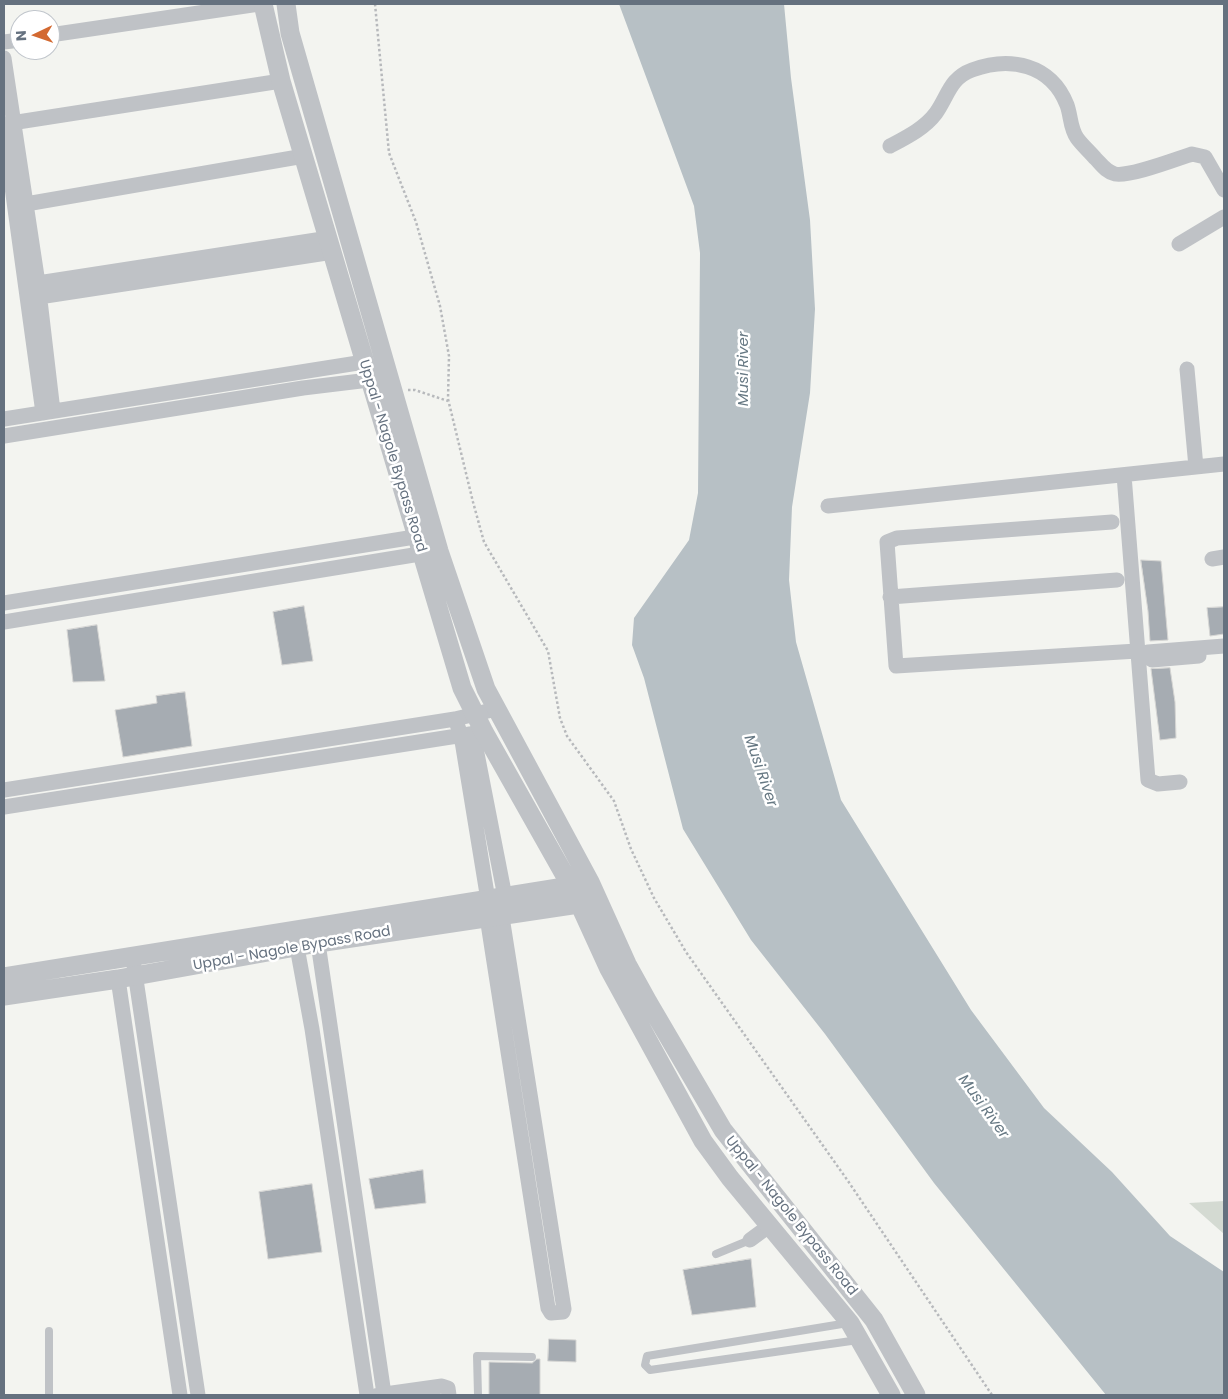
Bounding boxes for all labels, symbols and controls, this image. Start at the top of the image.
north arrow [10,10,60,60]
text: N [11,30,31,42]
water label: Musi River [735,332,753,406]
street label: Uppal - Nagole Bypass Road [355,358,429,554]
water label: Musi River [739,733,781,809]
street label: Uppal - Nagole Bypass Road [192,923,392,975]
water label: Musi River [954,1072,1012,1142]
street label: Uppal - Nagole Bypass Road [721,1133,861,1299]

